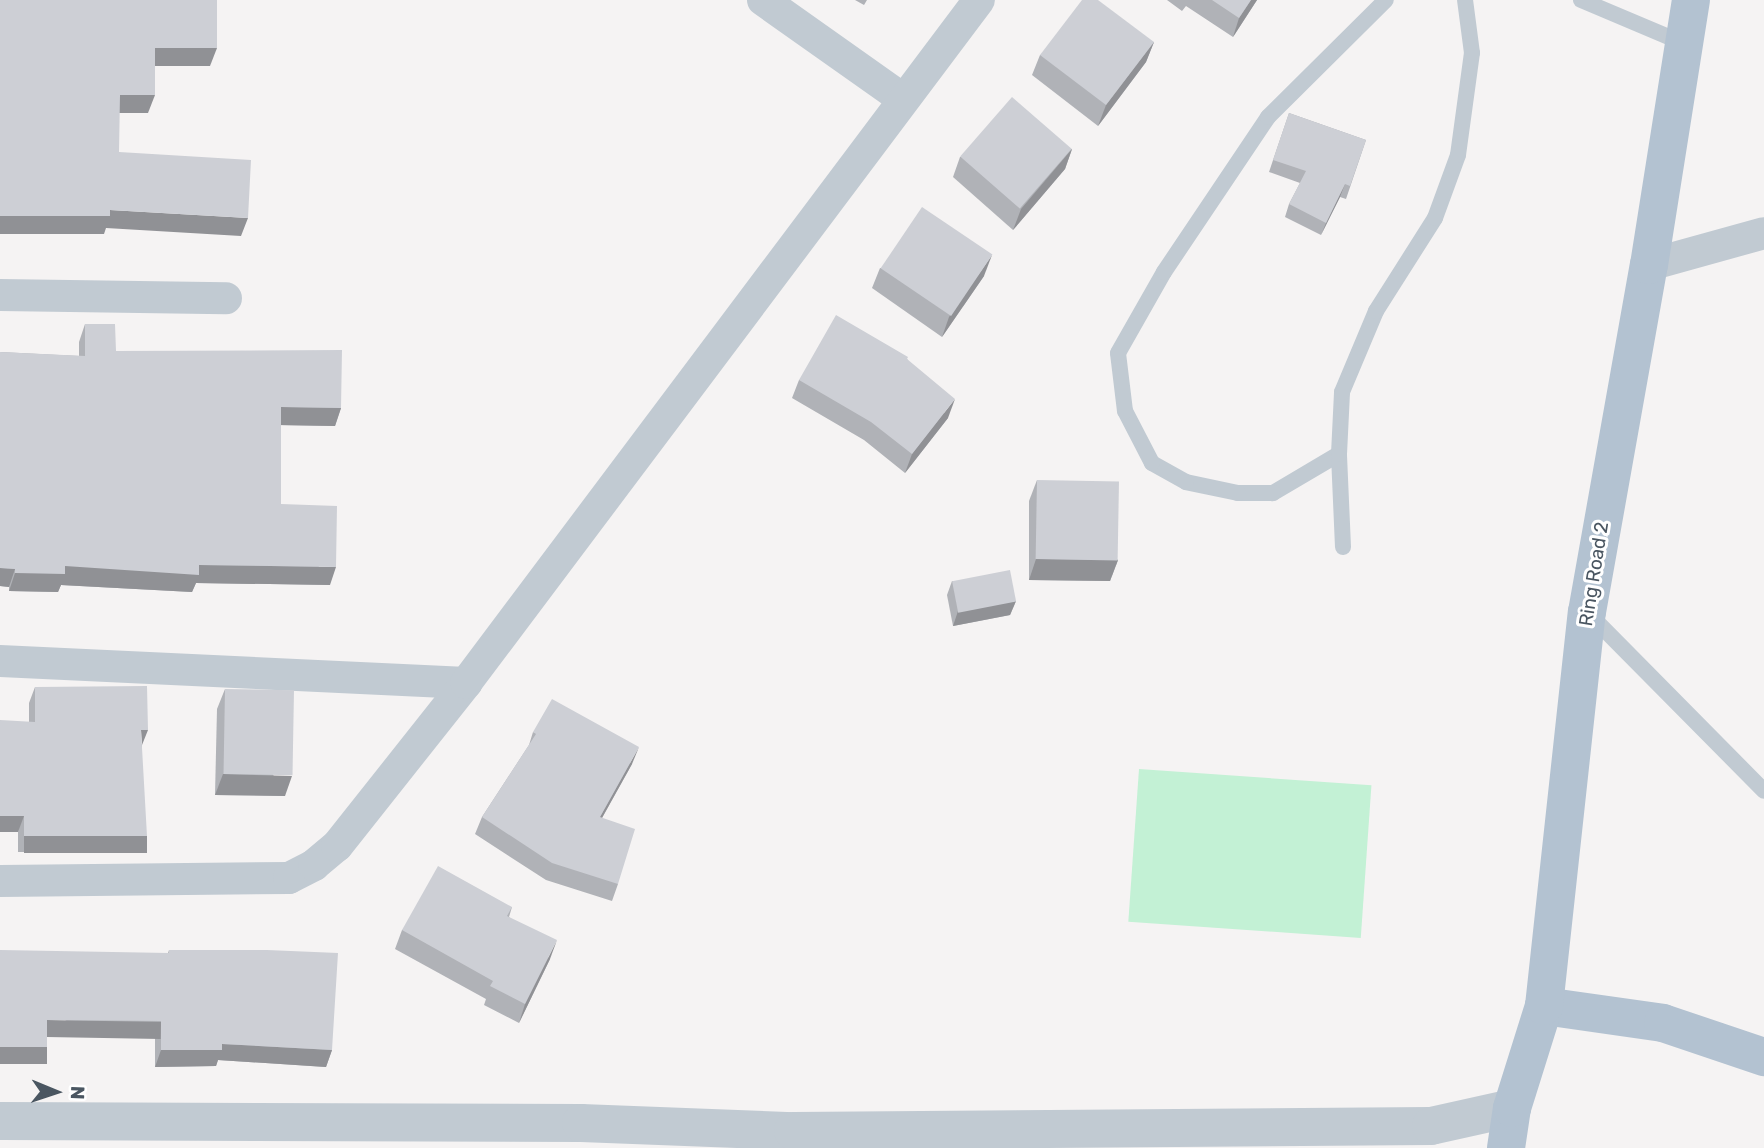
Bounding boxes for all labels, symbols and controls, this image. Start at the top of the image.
street label: Ring Road 2 [1574,520,1614,628]
north arrow [21,1057,91,1127]
text: N [66,1086,89,1100]

